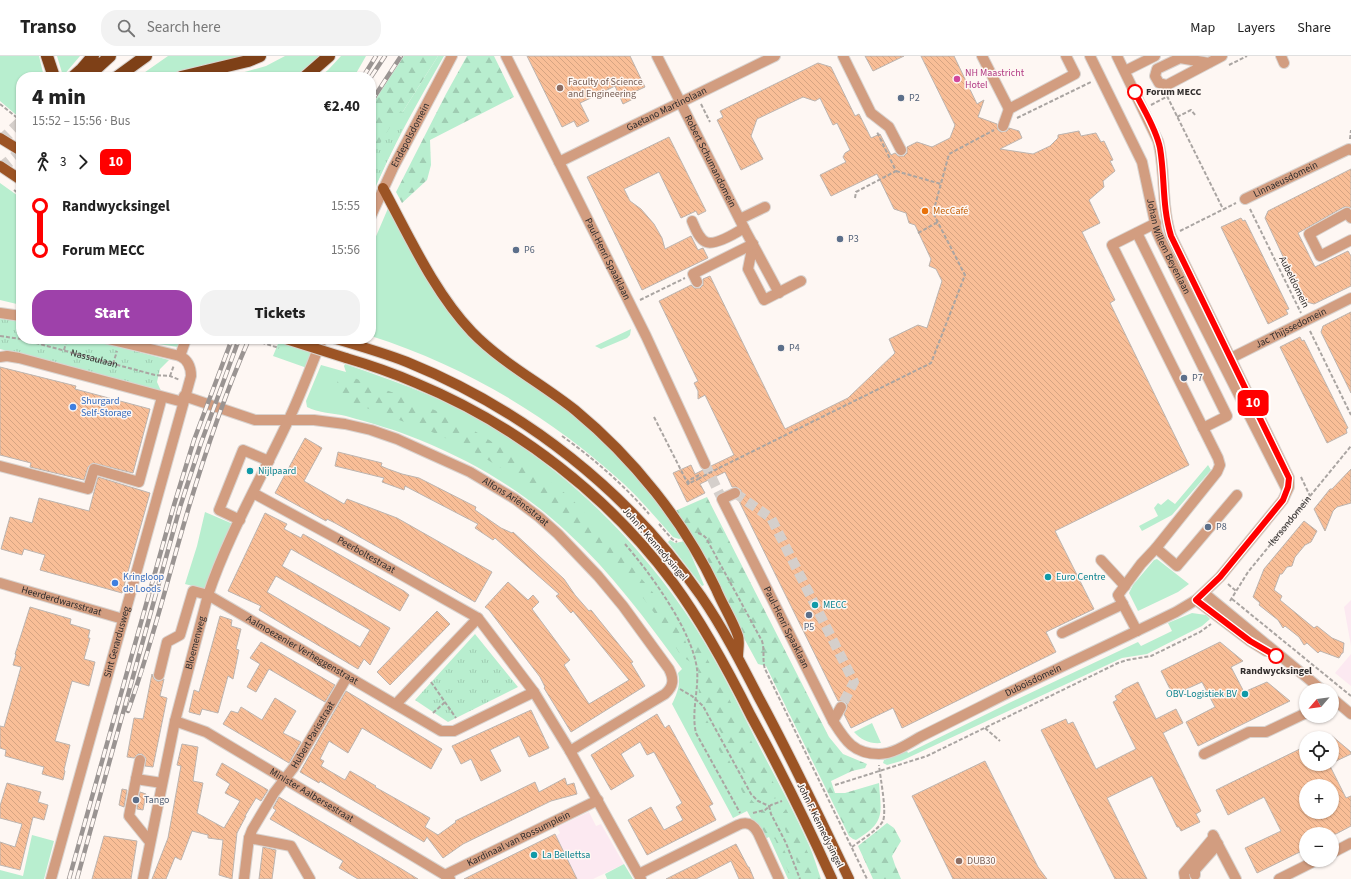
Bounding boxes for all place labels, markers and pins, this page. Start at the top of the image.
place label: NH Maastricht Hotel [965,66,1025,92]
marker: NH Maastricht Hotel [952,74,962,84]
place label: Faculty of Science and Engineering [568,75,643,101]
marker: Faculty of Science and Engineering [555,83,565,93]
marker: Forum MECC [1127,84,1143,100]
place label: Forum MECC [1146,85,1201,99]
place label: P2 [909,91,920,105]
marker: P2 [896,93,906,103]
place label: MecCafé [933,204,968,218]
marker: MecCafé [920,206,930,216]
place label: P3 [848,232,859,246]
marker: P3 [835,234,845,244]
place label: P6 [524,243,535,257]
marker: P6 [511,245,521,255]
place label: P4 [789,341,800,355]
marker: P4 [776,343,786,353]
place label: P7 [1192,371,1203,385]
marker: P7 [1179,373,1189,383]
place label: Shurgard Self-Storage [81,394,132,420]
marker: Shurgard Self-Storage [68,402,78,412]
place label: Nijlpaard [258,464,296,478]
marker: Nijlpaard [245,466,255,476]
place label: P8 [1216,520,1227,534]
marker: P8 [1203,522,1213,532]
place label: Kringloop de Loods [123,570,165,596]
place label: Euro Centre [1056,570,1105,584]
marker: Euro Centre [1043,572,1053,582]
marker: Kringloop de Loods [110,578,120,588]
place label: MECC [823,598,847,612]
marker: MECC [810,600,820,610]
marker: P5 [804,610,814,620]
place label: P5 [804,620,814,634]
marker: Randwycksingel [1268,648,1284,664]
place label: Randwycksingel [1240,664,1312,678]
place label: OBV-Logistiek BV [1166,687,1238,701]
marker: OBV-Logistiek BV [1240,689,1250,699]
place label: Tango [144,793,169,807]
marker: Tango [131,795,141,805]
place label: La Bellettsa [542,848,590,862]
marker: La Bellettsa [529,850,539,860]
place label: DUB30 [967,854,995,868]
marker: DUB30 [954,856,964,866]

